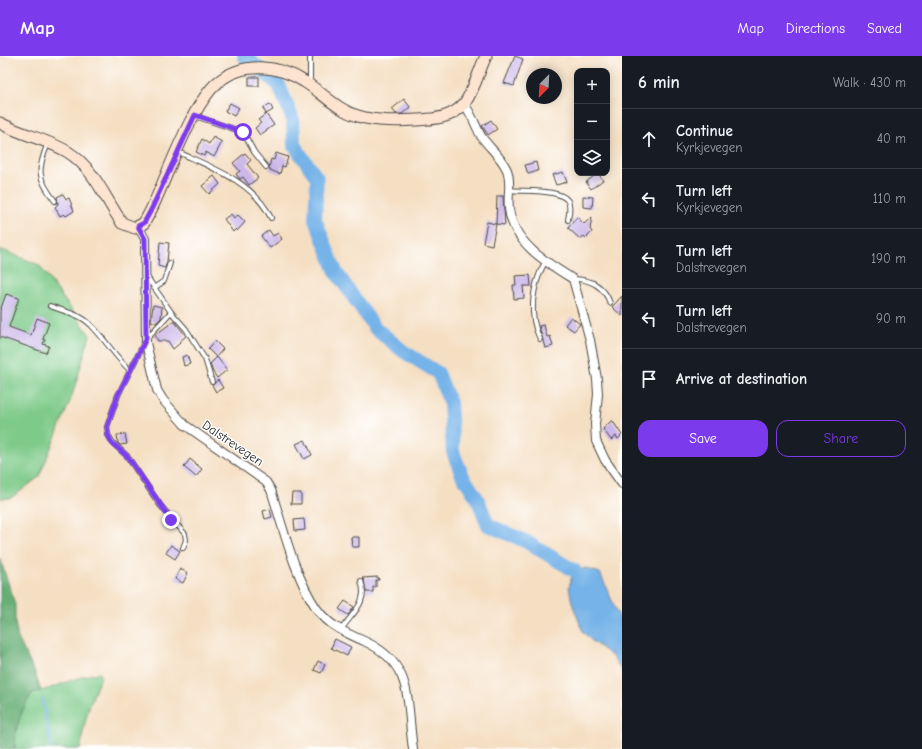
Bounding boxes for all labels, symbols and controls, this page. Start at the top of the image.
text: Map [20,17,55,39]
text: Map [737,20,764,37]
text: Directions [786,20,845,37]
text: Saved [867,20,902,37]
north arrow [526,68,562,104]
map controls [574,68,610,176]
button: + [574,68,610,104]
text: 6 min [638,73,680,92]
text: Walk · 430 m [833,75,906,90]
button: − [574,104,610,140]
text: Continue [676,122,733,140]
route start [234,123,252,141]
icon: ahead [638,128,660,150]
text: 40 m [877,131,906,146]
button: layers [574,140,610,176]
text: Kyrkjevegen [676,140,742,155]
text: Turn left [676,182,732,200]
icon: left [638,188,660,210]
text: 110 m [873,191,906,206]
text: Kyrkjevegen [676,200,742,215]
text: Turn left [676,242,732,260]
icon: left [638,248,660,270]
text: 190 m [871,251,906,266]
text: Dalstrevegen [676,260,747,275]
text: Turn left [676,302,732,320]
icon: left [638,308,660,330]
text: 90 m [876,311,906,326]
text: Dalstrevegen [676,320,747,335]
icon: arrive [638,368,660,390]
text: Arrive at destination [676,370,807,388]
street label: Dalstrevegen [200,417,266,469]
button: Save [638,420,768,457]
button: Share [776,420,906,457]
route end [162,511,180,529]

